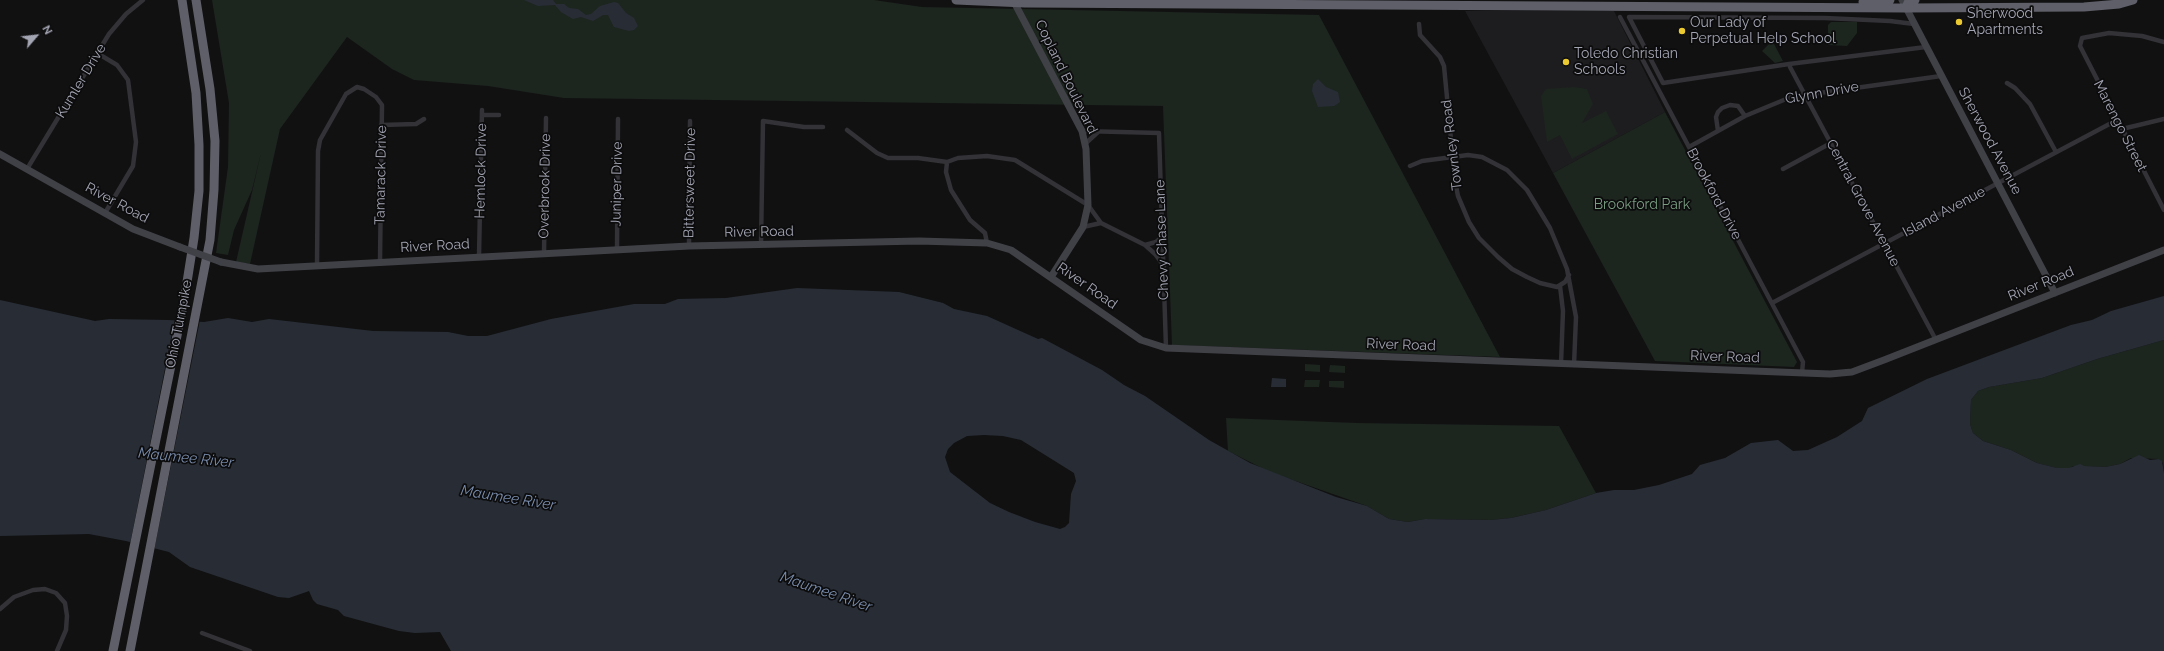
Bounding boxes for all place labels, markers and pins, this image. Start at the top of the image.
place label: Sherwood Apartments [1967,6,2043,38]
place label: Our Lady of Perpetual Help School [1690,15,1836,48]
marker: Sherwood Apartments [1954,17,1964,27]
marker: Our Lady of Perpetual Help School [1677,26,1687,36]
place label: Toledo Christian Schools [1574,46,1678,78]
marker: Toledo Christian Schools [1561,57,1571,67]

